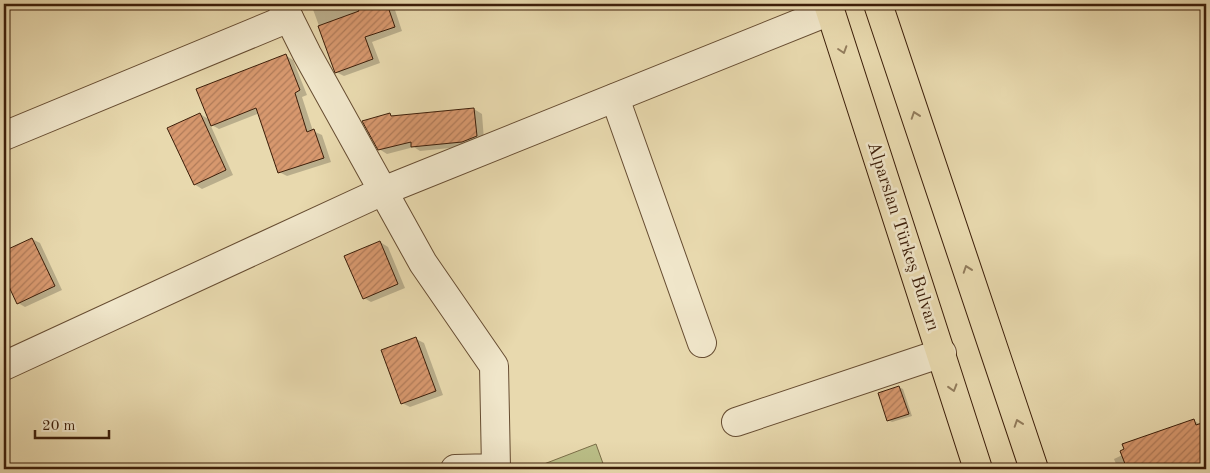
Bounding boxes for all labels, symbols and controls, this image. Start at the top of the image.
one-way arrow [837,45,847,54]
one-way arrow [911,111,921,120]
street label: Alparslan Türkeş Bulvarı [864,139,942,333]
one-way arrow [962,265,972,274]
one-way arrow [947,383,957,391]
scale bar [35,408,109,440]
text: 20 m [42,419,76,434]
one-way arrow [1014,419,1024,428]

